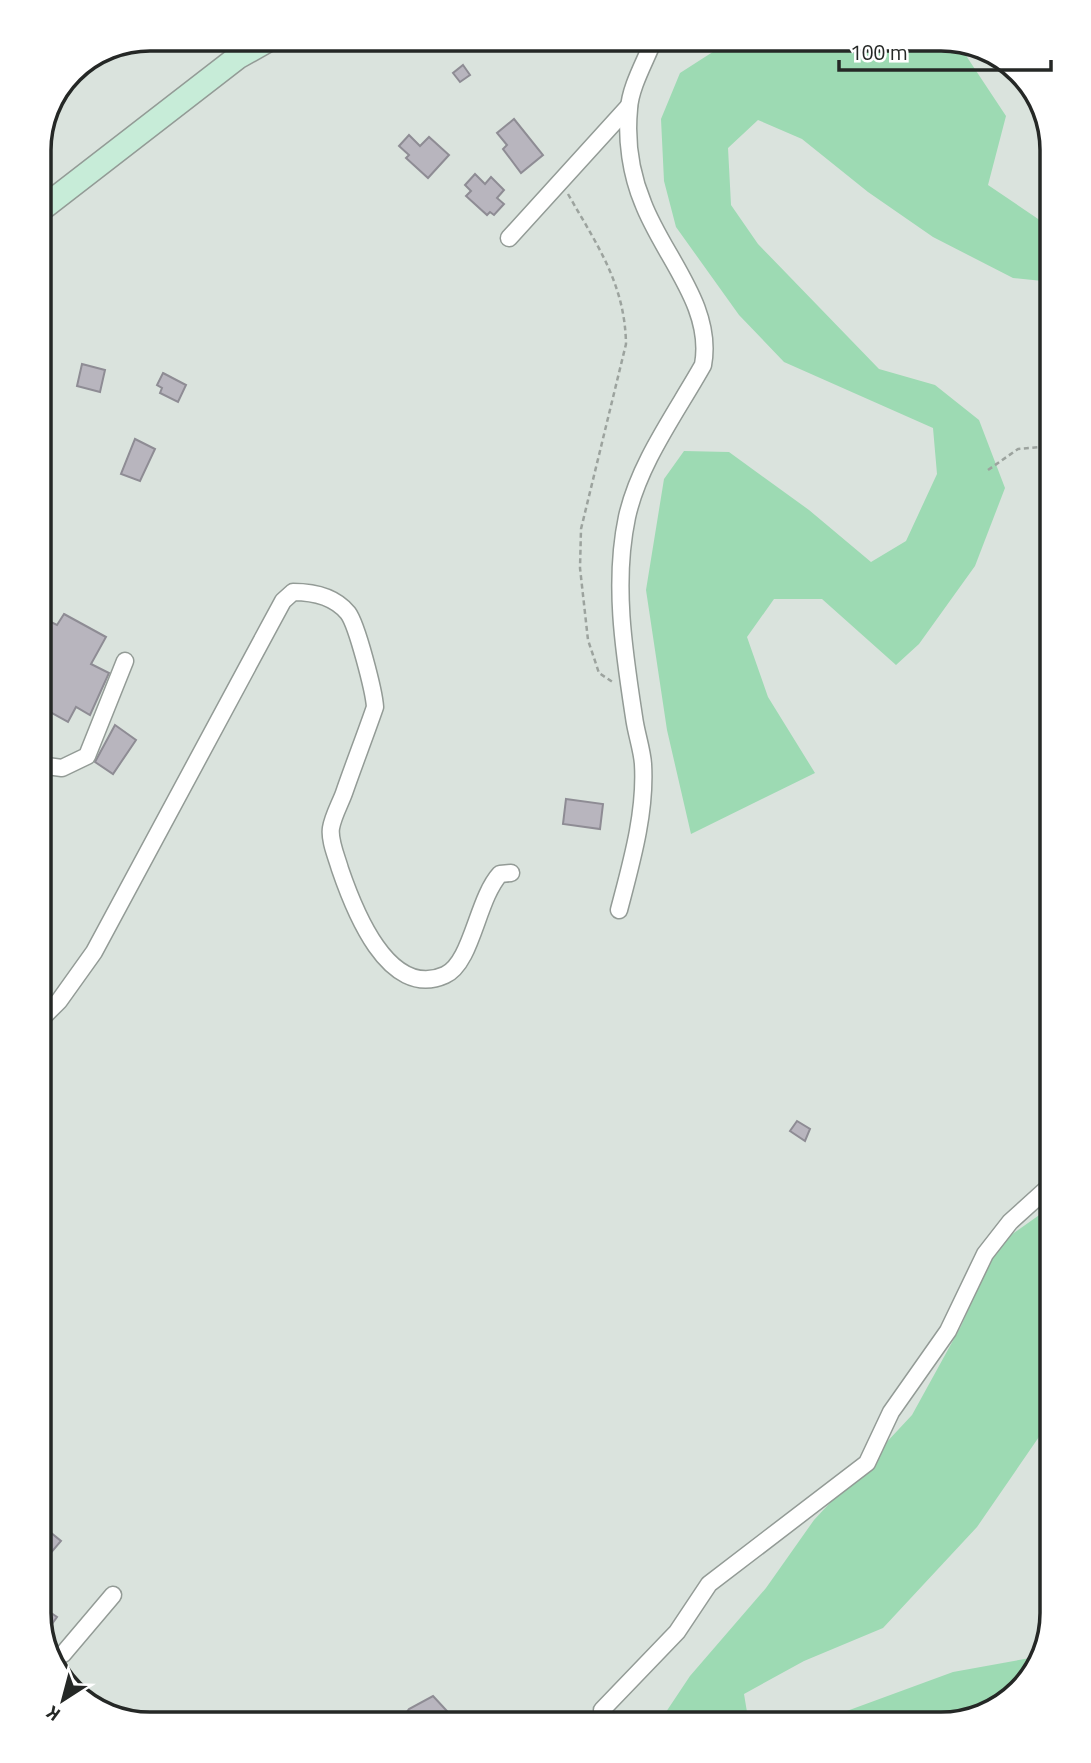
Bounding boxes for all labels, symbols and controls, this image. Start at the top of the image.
scale bar [839,28,1051,72]
text: 100 m [850,36,907,68]
north arrow [28,1665,98,1735]
text: K [40,1699,66,1729]

